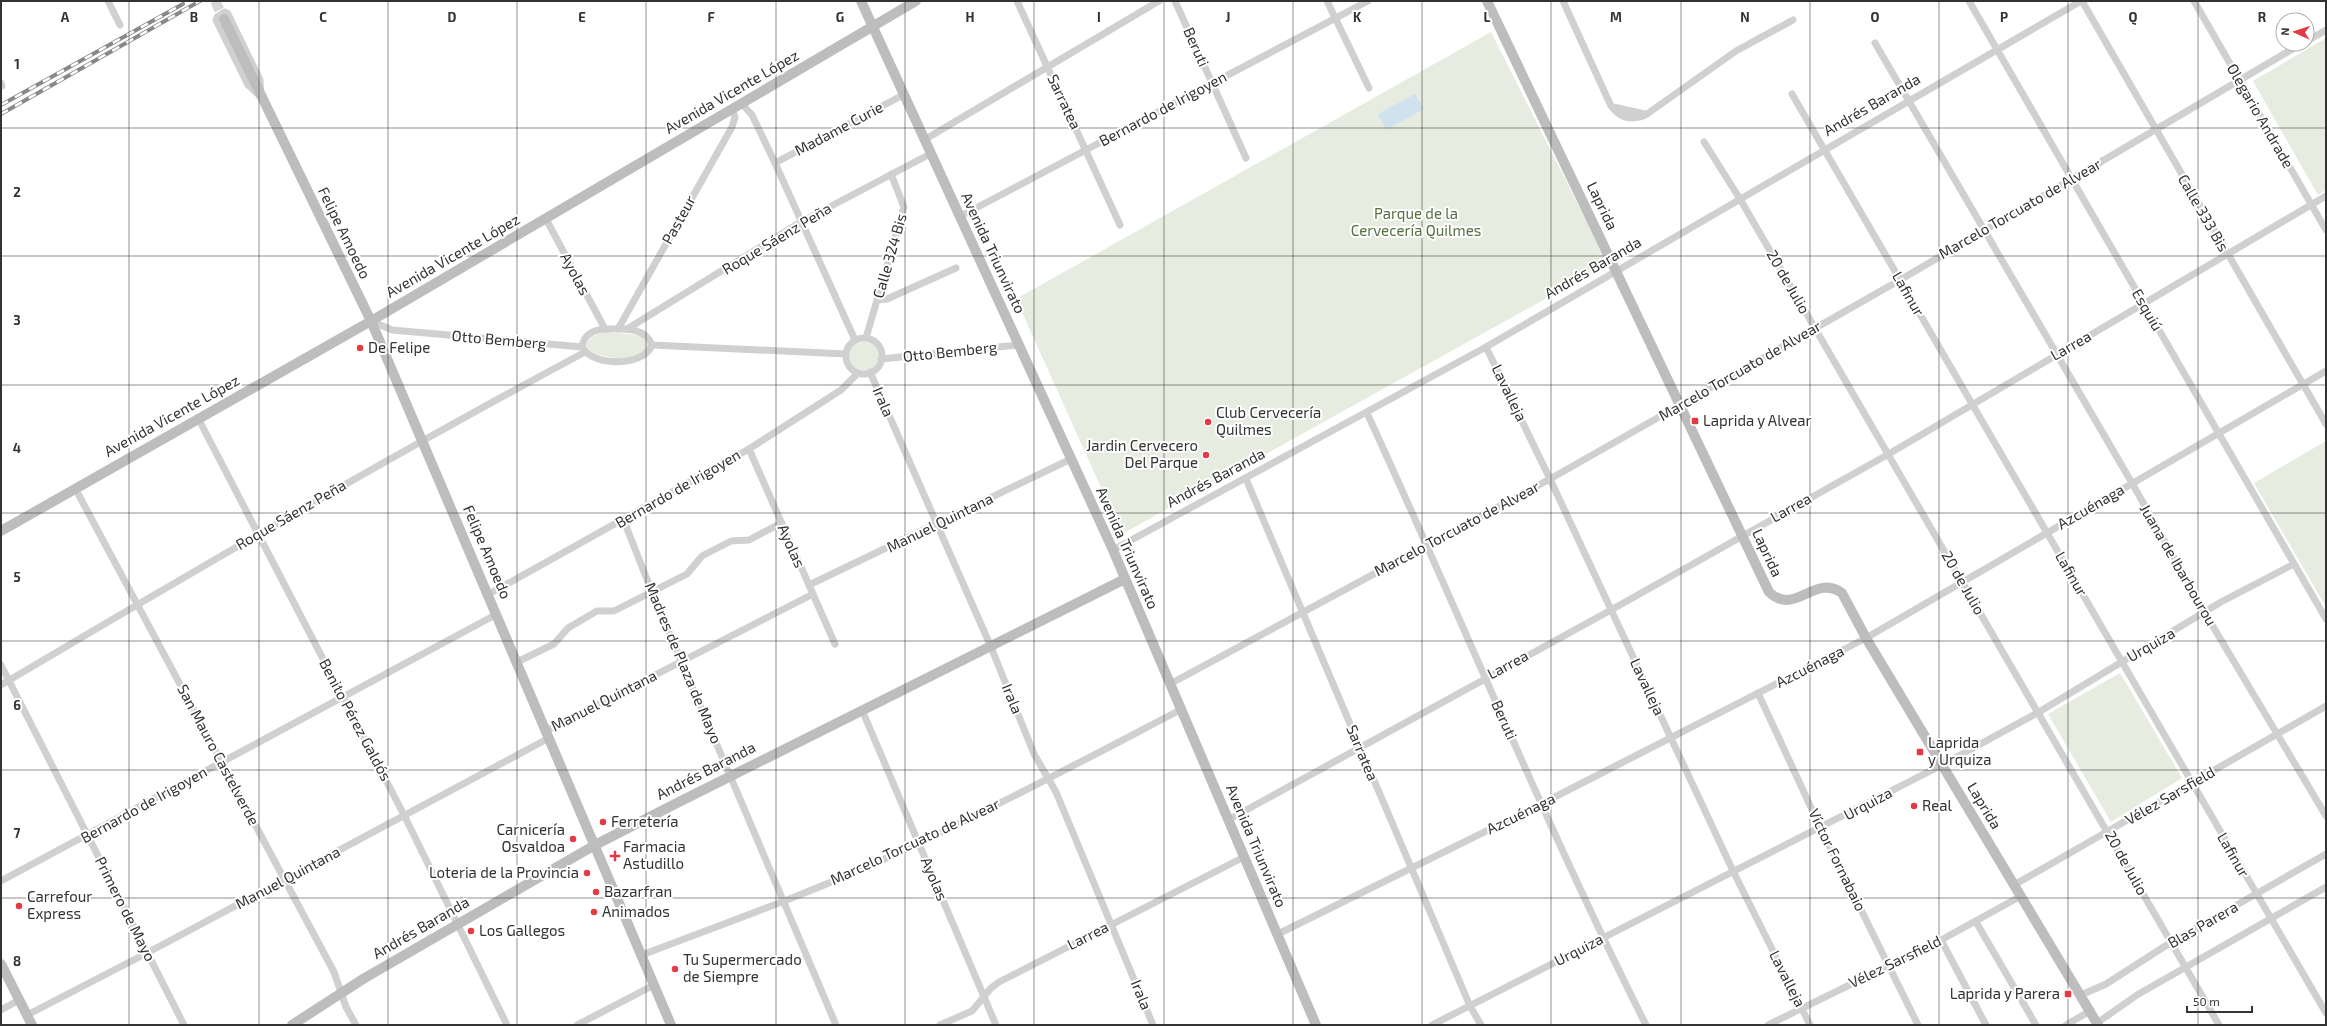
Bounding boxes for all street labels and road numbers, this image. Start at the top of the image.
street label: Beruti [1180,24,1214,69]
street label: Avenida Vicente López [661,45,802,137]
street label: Olegario Andrade [2224,60,2298,171]
street label: Bernardo de Irigoyen [1096,67,1229,149]
street label: Andrés Baranda [1820,69,1923,139]
street label: Sarratea [1044,71,1086,132]
street label: Madame Curie [791,97,886,159]
street label: Marcelo Torcuato de Alvear [1935,154,2104,262]
street label: Calle 333 Bis [2175,171,2233,254]
street label: Laprida [1584,179,1622,233]
street label: Felipe Amoedo [315,184,375,281]
street label: Avenida Triunvirato [958,189,1030,316]
street label: Pasteur [657,192,699,247]
street label: Roque Sáenz Peña [719,198,834,278]
street label: Avenida Vicente López [382,209,523,301]
street label: Calle 324 Bis [868,211,910,300]
street label: Andrés Baranda [1541,232,1644,302]
street label: 20 de Julio [1763,246,1814,317]
street label: Ayolas [557,249,595,298]
street label: Lafinur [1889,268,1929,319]
street label: Esquiú [2129,285,2167,334]
street label: Marcelo Torcuato de Alvear [1655,316,1824,424]
street label: Otto Bemberg [451,326,548,352]
street label: Larrea [2047,326,2094,364]
street label: Otto Bemberg [902,337,999,365]
street label: Lavalleja [1488,361,1531,424]
street label: Avenida Vicente López [101,370,242,460]
street label: Irala [870,384,898,419]
street label: Andrés Baranda [1163,444,1268,511]
street label: Bernardo de Irigoyen [612,445,743,531]
street label: Roque Sáenz Peña [232,475,349,553]
street label: Marcelo Torcuato de Alvear [1371,477,1542,579]
street label: Azcuénaga [2054,480,2127,533]
street label: Avenida Triunvirato [1093,484,1163,611]
street label: Manuel Quintana [883,489,996,557]
street label: Larrea [1767,489,1814,526]
street label: Juana de Ibarbourou [2137,500,2221,629]
street label: Felipe Amoedo [460,502,516,601]
street label: Ayolas [774,521,809,570]
street label: Laprida [1749,526,1787,580]
street label: 20 de Julio [1938,547,1989,618]
street label: Lafinur [2052,548,2092,599]
street label: Madres de Plaza de Mayo [642,579,726,746]
street label: Urquiza [2123,623,2178,665]
street label: Azcuénaga [1772,641,1847,691]
street label: Larrea [1484,646,1531,682]
street label: Benito Pérez Galdós [316,655,396,784]
street label: Lavalleja [1626,655,1669,718]
street label: Manuel Quintana [548,666,660,735]
street label: San Mauro Castelverde [174,681,264,828]
street label: Irala [999,681,1027,716]
street label: Beruti [1488,697,1522,742]
street label: Sarratea [1343,722,1383,783]
street label: Andrés Baranda [653,737,758,803]
street label: Bernardo de Irigoyen [77,762,210,846]
street label: Vélez Sarsfield [2121,762,2218,828]
street label: Laprida [1964,779,2006,832]
street label: Avenida Triunvirato [1223,781,1291,910]
street label: Urquiza [1840,783,1895,823]
street label: Azcuénaga [1483,789,1558,837]
street label: Marcelo Torcuato de Alvear [827,794,1002,888]
street label: Víctor Fornabaio [1805,805,1871,914]
street label: 20 de Julio [2102,827,2152,898]
street label: Lafinur [2214,829,2254,880]
street label: Manuel Quintana [232,842,343,913]
street label: Primero de Mayo [92,853,160,964]
street label: Ayolas [918,854,952,903]
street label: Andrés Baranda [369,892,472,962]
street label: Blas Parera [2164,897,2241,951]
street label: Larrea [1064,917,1111,953]
street label: Urquiza [1551,929,1606,969]
street label: Vélez Sarsfield [1845,931,1944,991]
street label: Lavalleja [1765,947,1810,1010]
street label: Irala [1128,977,1156,1012]

